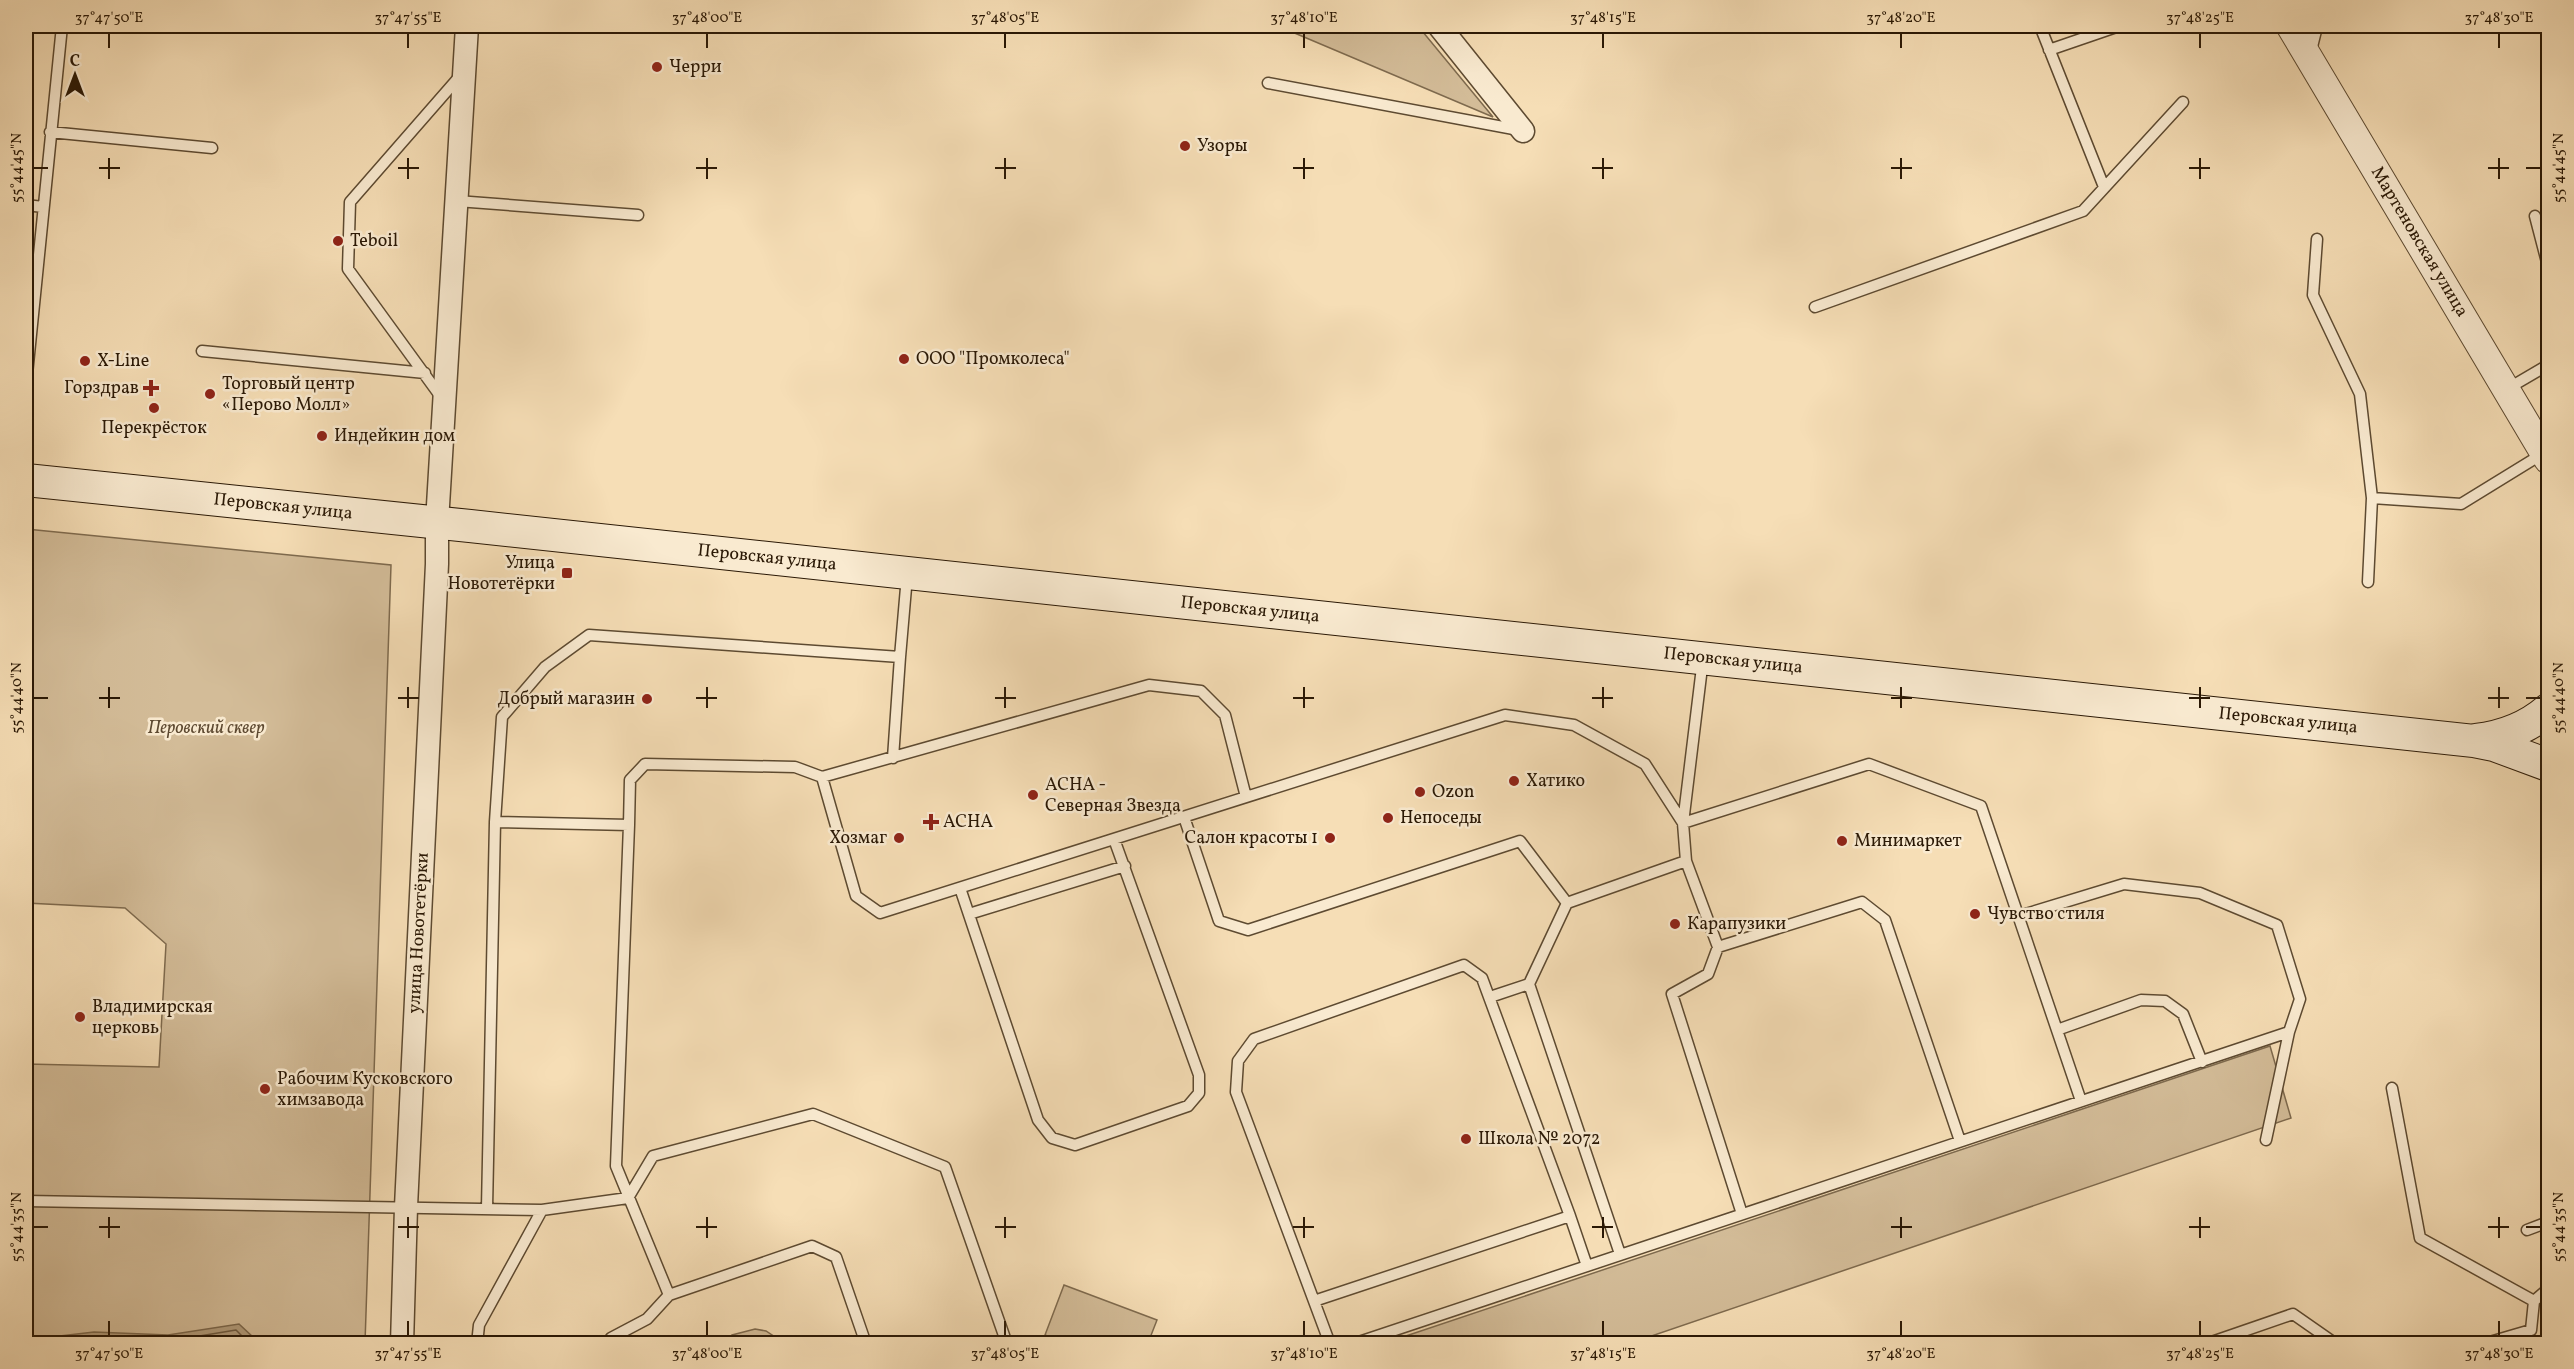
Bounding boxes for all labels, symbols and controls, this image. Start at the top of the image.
text: 37°47'50"E [75,8,143,29]
text: 37°47'55"E [374,8,442,29]
text: 37°48'00"E [672,8,742,29]
text: 37°48'05"E [971,8,1039,29]
text: 37°48'10"E [1270,8,1338,29]
text: 37°48'15"E [1570,8,1636,29]
text: 37°48'20"E [1866,8,1936,29]
text: 37°48'25"E [2166,8,2234,29]
text: 37°48'30"E [2465,8,2533,29]
north arrow [45,45,105,105]
text: С [70,51,80,73]
place label: Черри [669,55,722,80]
marker: Черри [650,60,664,74]
text: 55°44'45"N [7,133,28,203]
text: 55°44'45"N [2549,133,2570,203]
place label: Узоры [1197,134,1248,159]
marker: Узоры [1178,139,1192,153]
street label: Мартеновская улица [2364,162,2474,322]
place label: Teboil [350,229,398,254]
marker: Teboil [331,234,345,248]
place label: ООО "Промколеса" [916,347,1070,372]
place label: X-Line [97,349,149,374]
marker: ООО "Промколеса" [897,352,911,366]
marker: X-Line [78,354,92,368]
place label: Торговый центр «Перово Молл» [222,372,355,418]
place label: Горздрав [64,376,139,401]
marker: Горздрав [144,381,158,395]
marker: Торговый центр «Перово Молл» [203,387,217,401]
marker: Перекрёсток [147,401,161,415]
place label: Перекрёсток [101,416,207,441]
place label: Индейкин дом [334,424,455,449]
marker: Индейкин дом [315,429,329,443]
street label: Перовская улица [212,487,354,527]
street label: Перовская улица [696,538,838,578]
place label: Улица Новотетёрки [447,551,555,597]
marker: Улица Новотетёрки [560,566,574,580]
street label: Перовская улица [1179,590,1321,630]
street label: Перовская улица [1662,641,1804,681]
text: 55°44'40"N [7,662,28,734]
text: 55°44'40"N [2549,662,2570,734]
place label: Добрый магазин [497,687,635,712]
marker: Добрый магазин [640,692,654,706]
street label: Перовская улица [2217,701,2359,741]
park label: Перовский сквер [148,716,265,741]
place label: Хатико [1526,769,1585,794]
place label: АСНА - Северная Звезда [1045,773,1181,819]
marker: Хатико [1507,774,1521,788]
place label: Ozon [1432,780,1475,805]
marker: Ozon [1413,785,1427,799]
marker: АСНА - Северная Звезда [1026,788,1040,802]
place label: Непоседы [1400,806,1482,831]
place label: АСНА [943,810,994,835]
marker: Непоседы [1381,811,1395,825]
marker: АСНА [924,815,938,829]
place label: Хозмаг [829,826,887,851]
place label: Салон красоты 1 [1185,826,1318,851]
place label: Минимаркет [1854,829,1962,854]
marker: Хозмаг [892,831,906,845]
marker: Салон красоты 1 [1323,831,1337,845]
marker: Минимаркет [1835,834,1849,848]
street label: улица Новотетёрки [402,852,436,1014]
place label: Чувство стиля [1987,902,2105,927]
marker: Чувство стиля [1968,907,1982,921]
place label: Карапузики [1687,912,1786,937]
marker: Карапузики [1668,917,1682,931]
place label: Владимирская церковь [92,995,213,1041]
marker: Владимирская церковь [73,1010,87,1024]
place label: Рабочим Кусковского химзавода [277,1067,453,1113]
marker: Рабочим Кусковского химзавода [258,1082,272,1096]
place label: Школа № 2072 [1478,1127,1600,1152]
marker: Школа № 2072 [1459,1132,1473,1146]
text: 55°44'35"N [7,1192,28,1262]
text: 55°44'35"N [2549,1192,2570,1262]
text: 37°47'50"E [75,1344,143,1365]
text: 37°47'55"E [374,1344,442,1365]
text: 37°48'00"E [672,1344,742,1365]
text: 37°48'05"E [971,1344,1039,1365]
text: 37°48'10"E [1270,1344,1338,1365]
text: 37°48'15"E [1570,1344,1636,1365]
text: 37°48'20"E [1866,1344,1936,1365]
text: 37°48'25"E [2166,1344,2234,1365]
text: 37°48'30"E [2465,1344,2533,1365]

